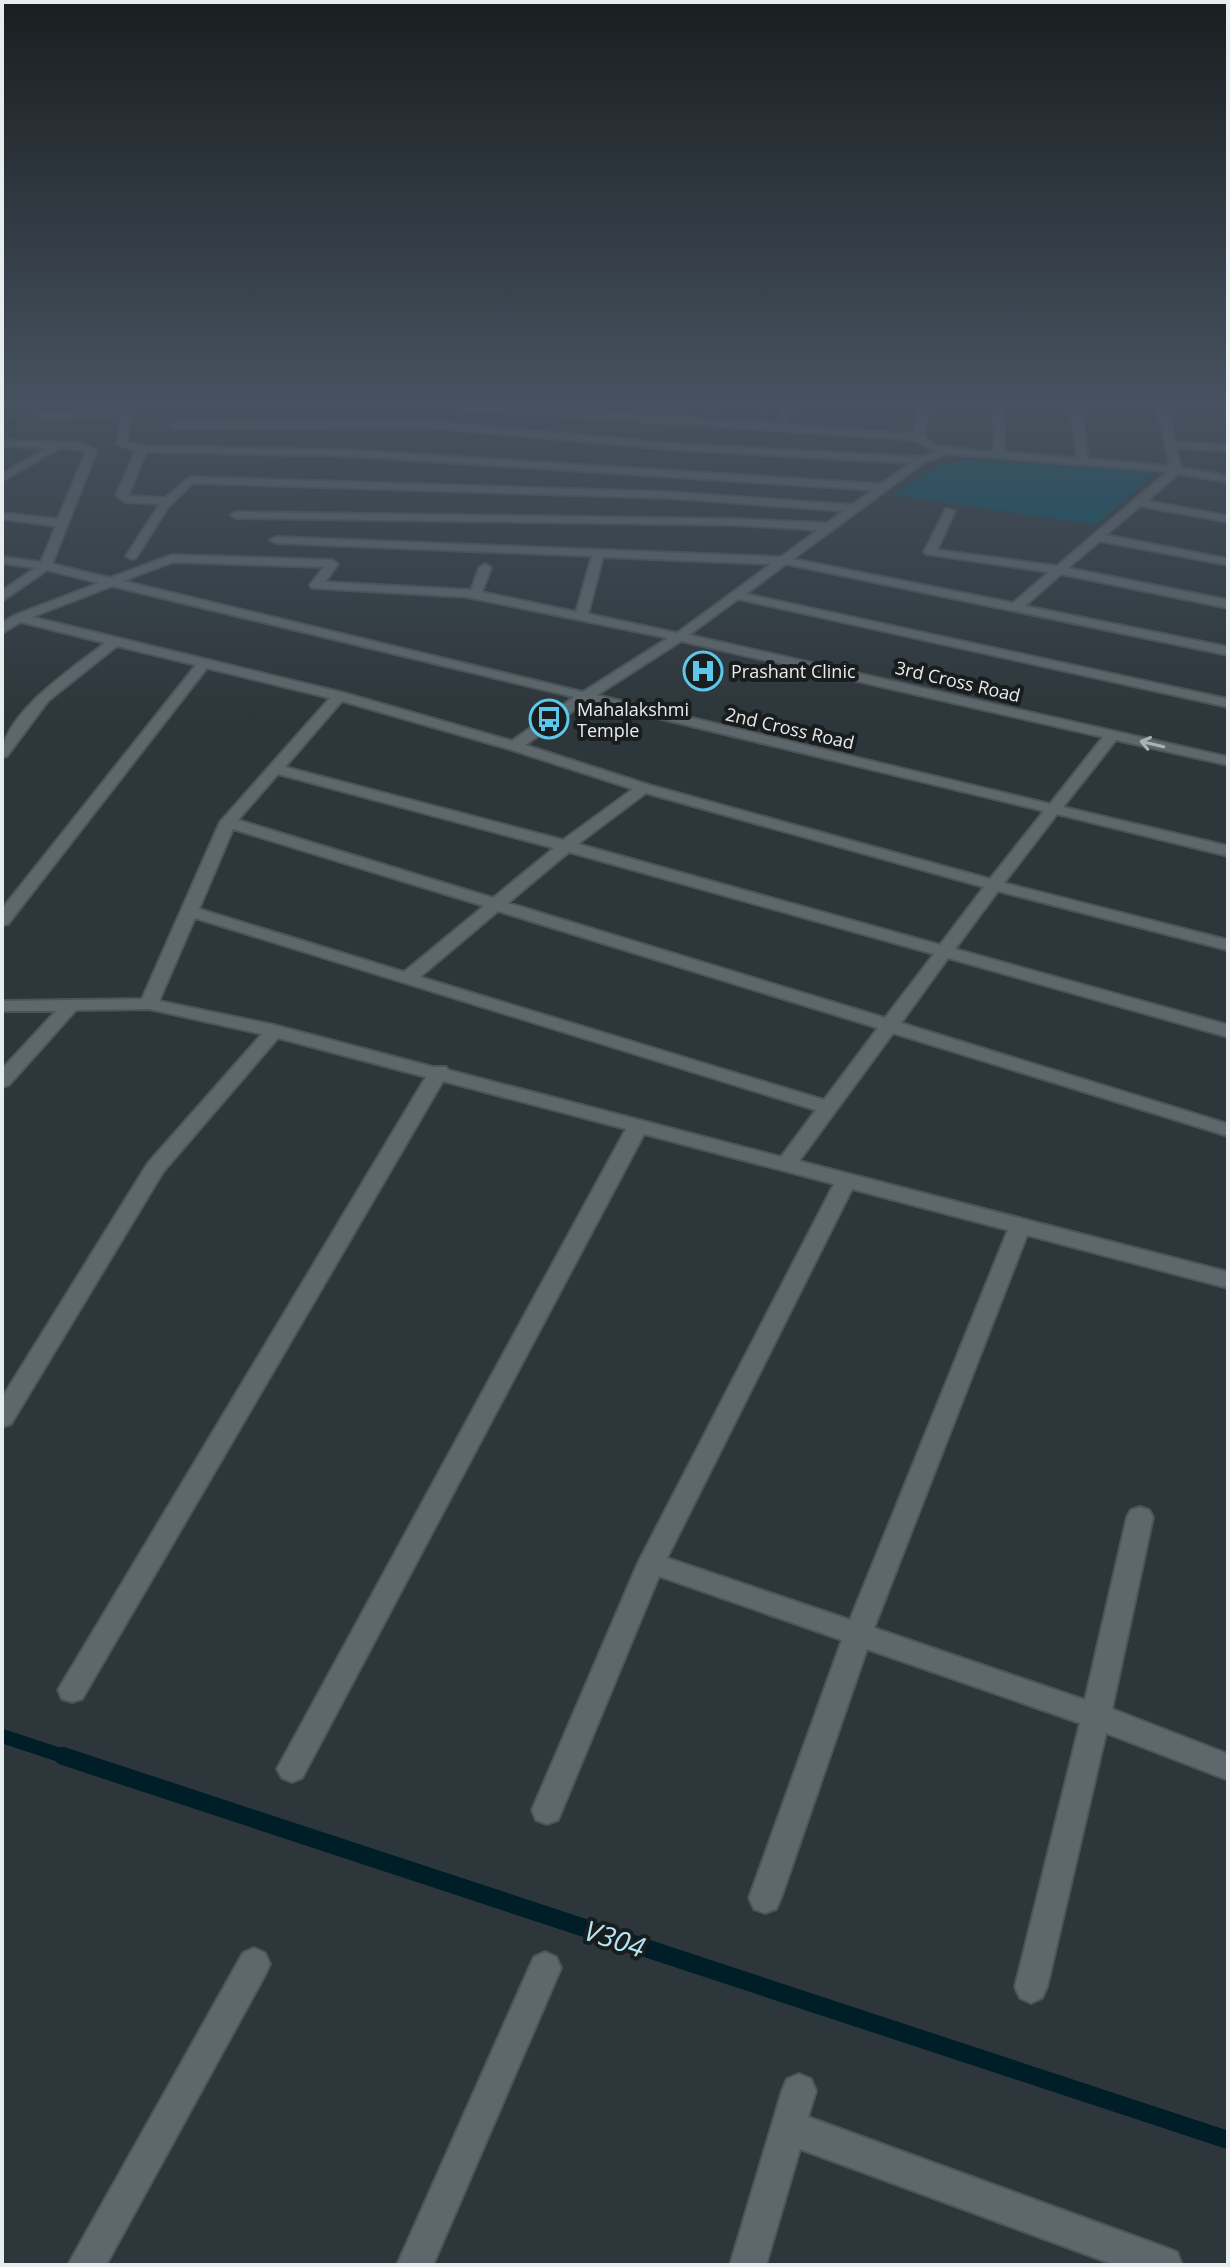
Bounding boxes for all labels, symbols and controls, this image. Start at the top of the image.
hospital icon: Prashant Clinic [682,650,724,692]
street label: 3rd Cross Road [893,655,1023,707]
place label: Prashant Clinic [731,659,856,683]
place label: Mahalakshmi Temple [577,697,689,742]
bus stop icon: Mahalakshmi Temple [528,698,570,740]
street label: 2nd Cross Road [723,702,857,754]
one-way arrow [1140,736,1165,751]
water label: V304 [580,1910,650,1966]

